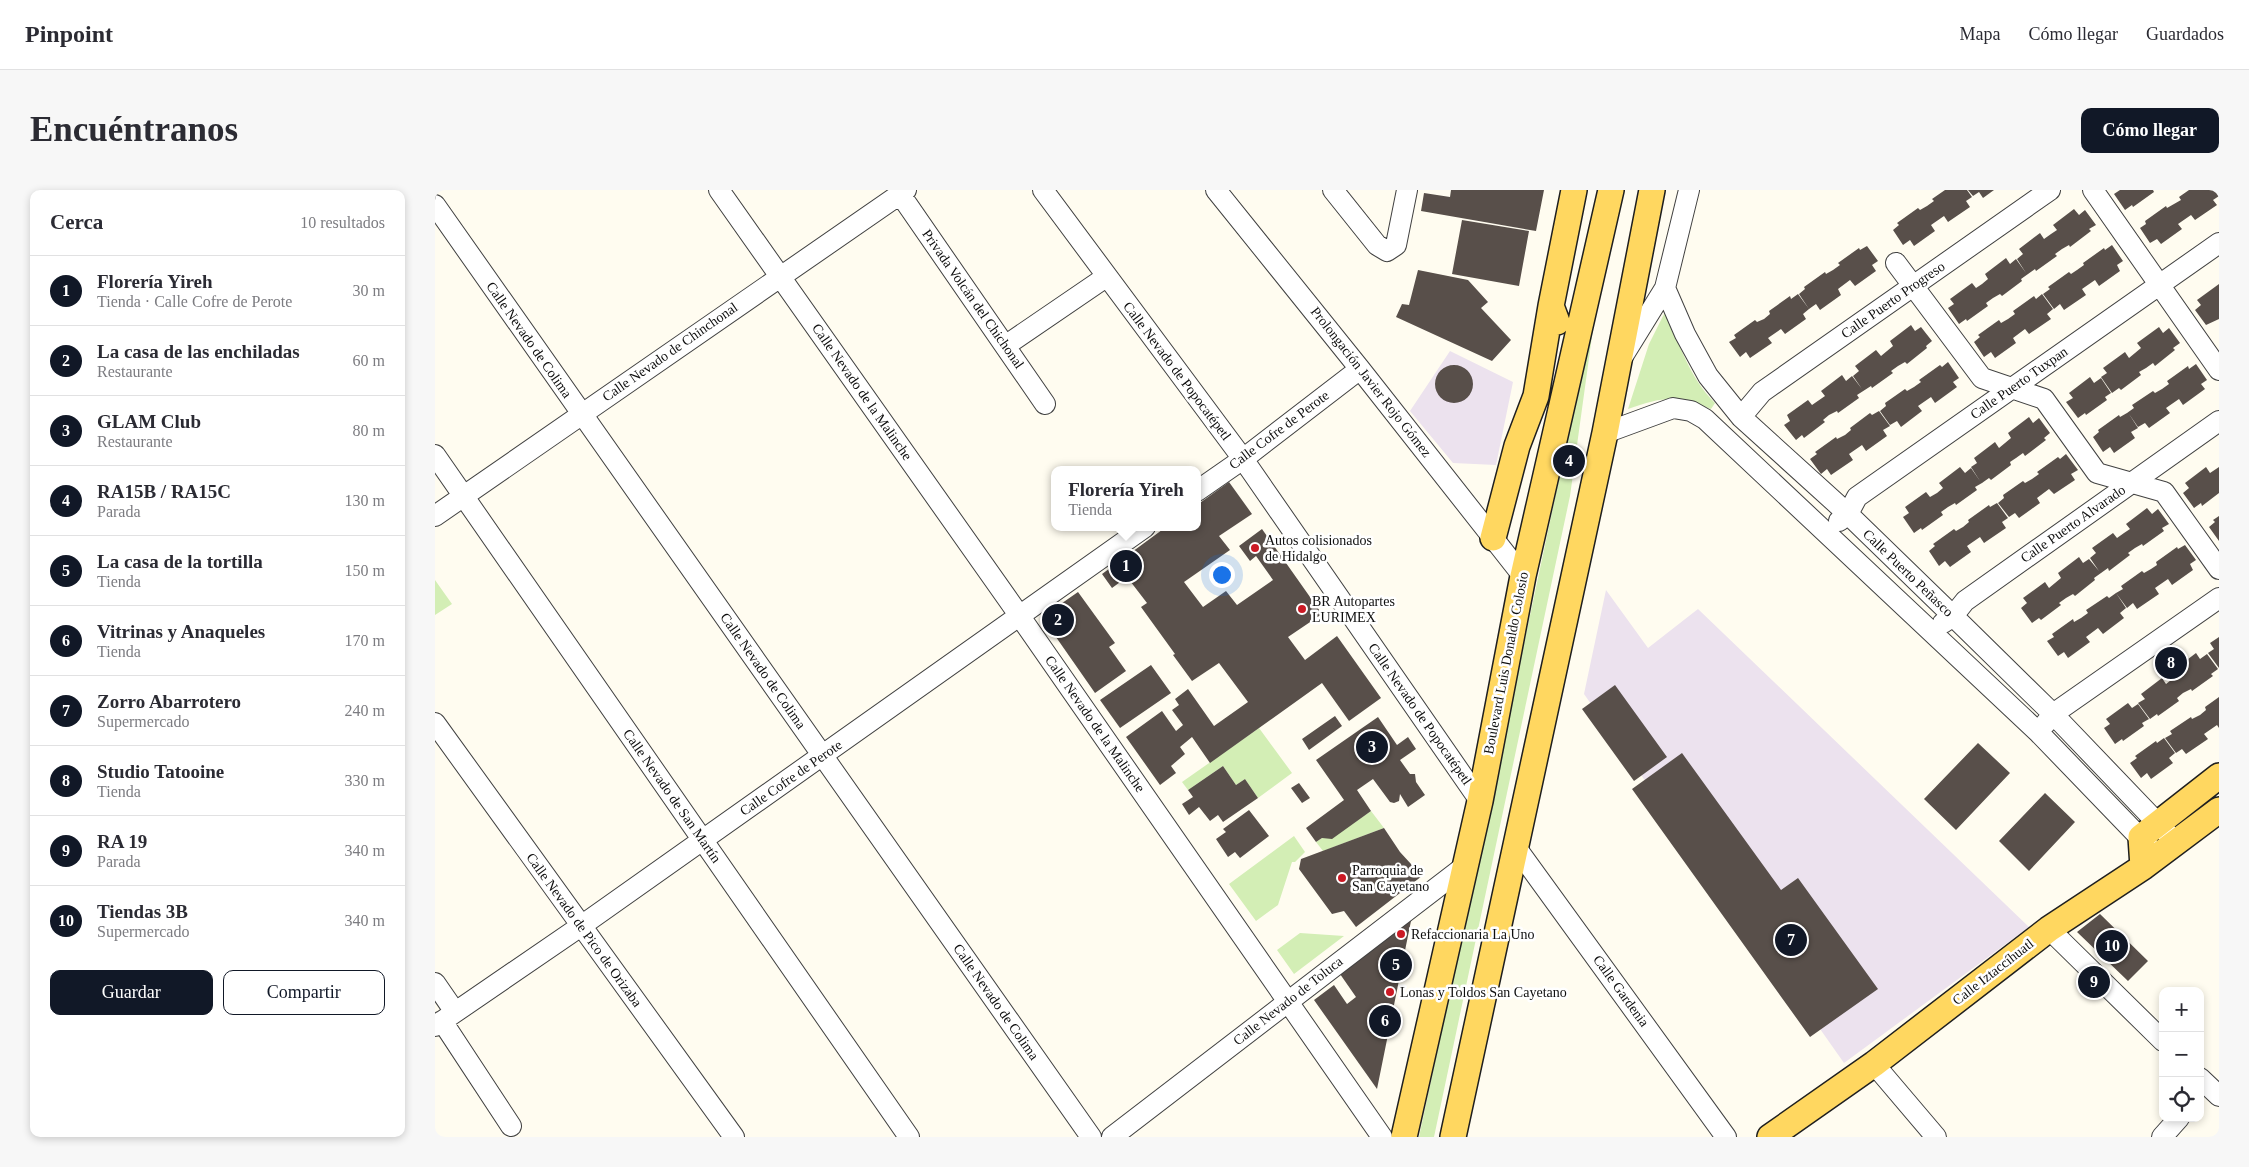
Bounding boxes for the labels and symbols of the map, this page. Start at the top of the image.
street label: Privada Volcán del Chichonal [919,227,1027,371]
street label: Calle Puerto Progreso [1838,259,1948,341]
street label: Calle Nevado de Colima [483,279,575,401]
street label: Calle Nevado de Popocatépetl [1120,299,1234,443]
street label: Calle Nevado de Chinchonal [600,300,740,404]
street label: Prolongación Javier Rojo Gómez [1308,304,1434,460]
street label: Calle Nevado de la Malinche [809,321,915,463]
street label: Calle Puerto Tuxpan [1968,344,2070,422]
street label: Calle Cofre de Perote [1226,388,1332,472]
pin: 4 [1553,442,1585,480]
street label: Calle Puerto Alvarado [2018,482,2128,566]
street label: Calle Puerto Peñasco [1860,526,1956,620]
place label: Autos colisionados de Hidalgo [1265,533,1372,564]
marker: Autos colisionados de Hidalgo [1249,542,1261,554]
pin: 1 [1110,547,1142,585]
your location [1209,562,1235,588]
street label: Boulevard Luis Donaldo Colosio [1481,571,1531,755]
place label: BR Autopartes LURIMEX [1312,594,1395,625]
pin: 2 [1042,601,1074,639]
marker: BR Autopartes LURIMEX [1296,603,1308,615]
street label: Calle Nevado de Colima [717,610,809,732]
street label: Calle Nevado de Popocatépetl [1365,640,1475,788]
pin: 8 [2155,644,2187,682]
street label: Calle Nevado de la Malinche [1042,653,1148,795]
street label: Calle Nevado de San Martín [620,726,724,866]
pin: 3 [1356,728,1388,766]
street label: Calle Cofre de Perote [737,737,845,819]
street label: Calle Nevado de Pico de Orizaba [523,850,645,1010]
place label: Parroquia de San Cayetano [1352,863,1429,894]
marker: Parroquia de San Cayetano [1336,872,1348,884]
pin: 7 [1775,921,1807,959]
place label: Refaccionaria La Uno [1411,927,1535,942]
pin: 10 [2096,927,2128,965]
marker: Refaccionaria La Uno [1395,928,1407,940]
street label: Calle Iztaccíhuatl [1950,936,2036,1008]
street label: Calle Nevado de Colima [950,941,1042,1063]
pin: 5 [1380,946,1412,984]
street label: Calle Gardenia [1590,952,1652,1030]
street label: Calle Nevado de Toluca [1230,953,1346,1048]
pin: 9 [2078,963,2110,1001]
place label: Lonas y Toldos San Cayetano [1400,985,1567,1000]
marker: Lonas y Toldos San Cayetano [1384,986,1396,998]
pin: 6 [1369,1002,1401,1040]

